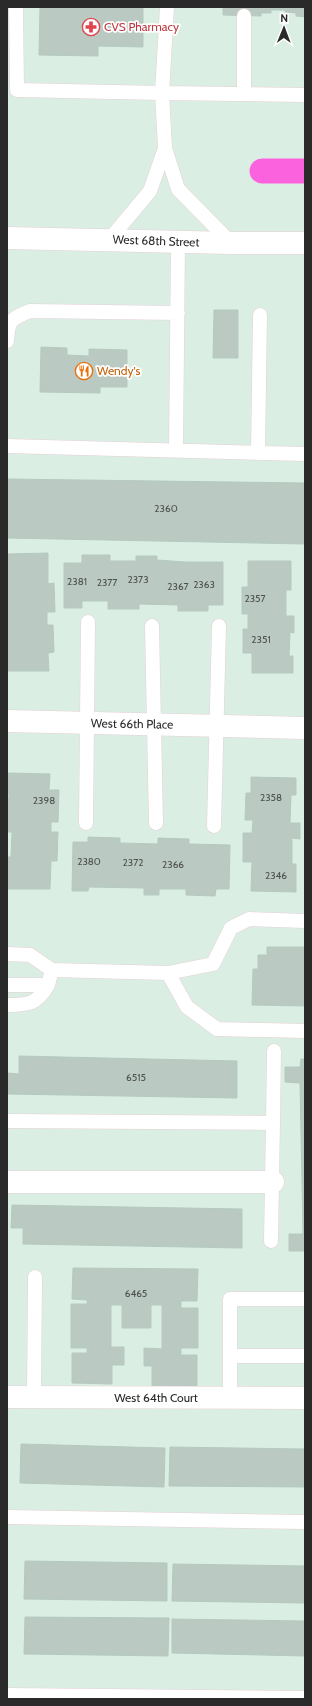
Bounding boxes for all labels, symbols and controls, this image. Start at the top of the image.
north arrow [264,8,304,48]
text: N [280,11,288,25]
pharmacy icon: CVS Pharmacy [81,17,101,37]
place label: CVS Pharmacy [104,19,179,34]
street label: West 68th Street [112,231,200,250]
restaurant icon: Wendy's [74,361,94,381]
place label: Wendy's [97,363,140,378]
house number: 2360 [154,502,178,515]
house number: 2373 [127,573,149,586]
house number: 2381 [67,575,87,588]
house number: 2377 [97,576,117,589]
house number: 2363 [193,578,215,591]
house number: 2367 [167,580,189,593]
house number: 2357 [244,592,266,605]
house number: 2351 [251,633,271,646]
street label: West 66th Place [91,715,173,732]
house number: 2358 [260,791,282,804]
house number: 2398 [33,794,55,807]
house number: 2380 [77,855,101,868]
house number: 2372 [123,856,143,869]
house number: 2366 [162,858,184,871]
house number: 2346 [265,869,287,882]
house number: 6515 [126,1071,146,1084]
house number: 6465 [125,1287,147,1300]
street label: West 64th Court [114,1390,198,1405]

